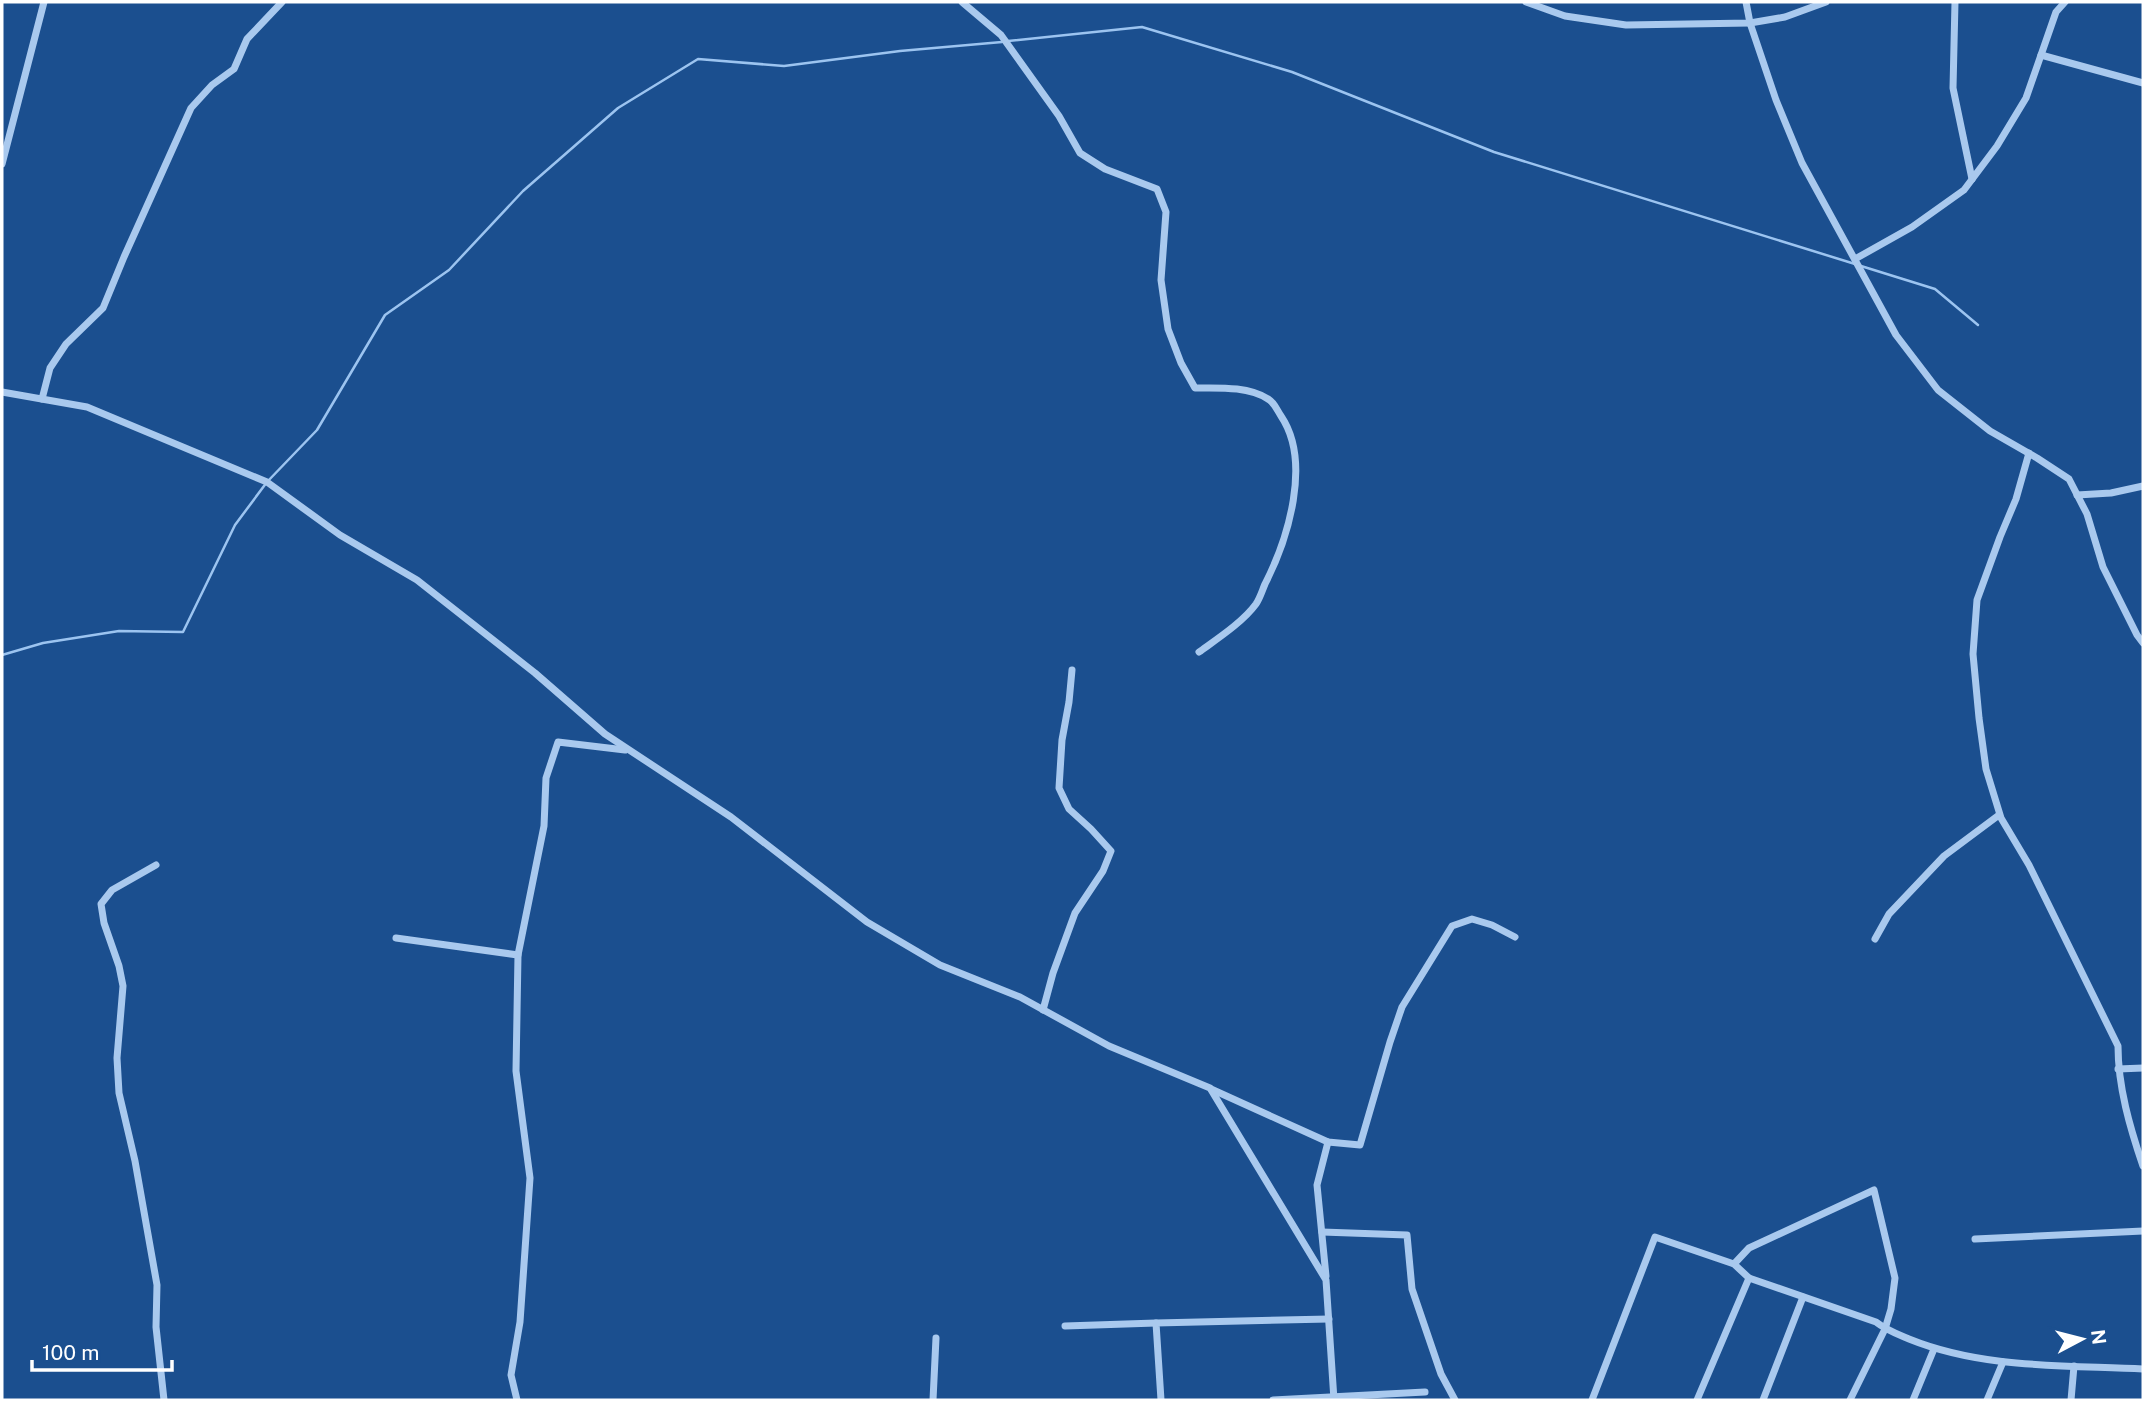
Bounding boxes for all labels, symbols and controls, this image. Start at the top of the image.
north arrow [2047,1304,2117,1374]
scale bar [32,1328,172,1372]
text: N [2087,1328,2111,1346]
text: 100 m [42,1340,99,1365]

